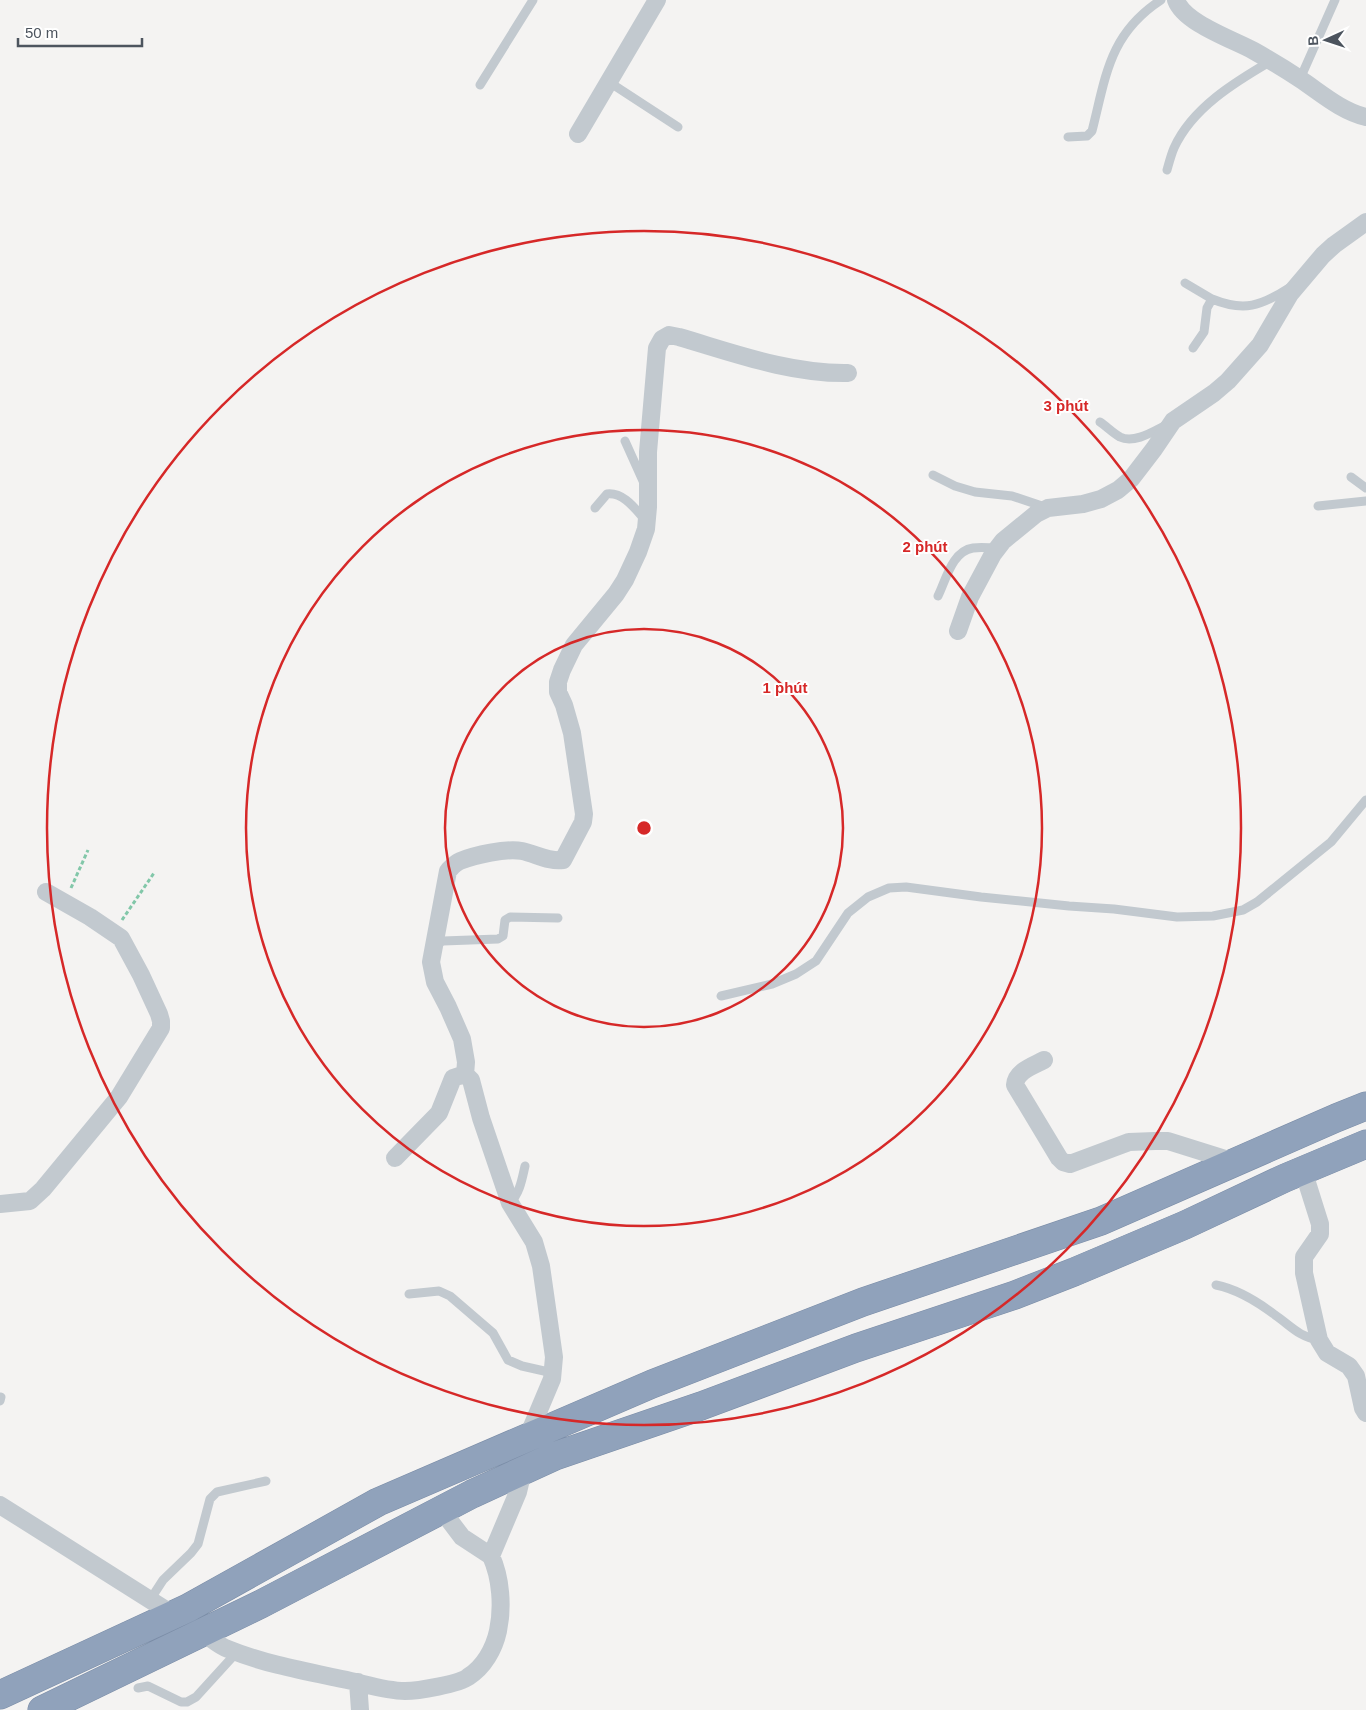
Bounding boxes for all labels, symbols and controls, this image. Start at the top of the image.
scale bar [18,15,141,47]
north arrow [1301,15,1351,65]
text: 50 m [25,24,58,41]
text: B [1305,35,1321,46]
text: 3 phút [1044,397,1089,414]
text: 2 phút [903,538,948,555]
text: 1 phút [763,679,808,696]
centre of rings [635,819,653,837]

